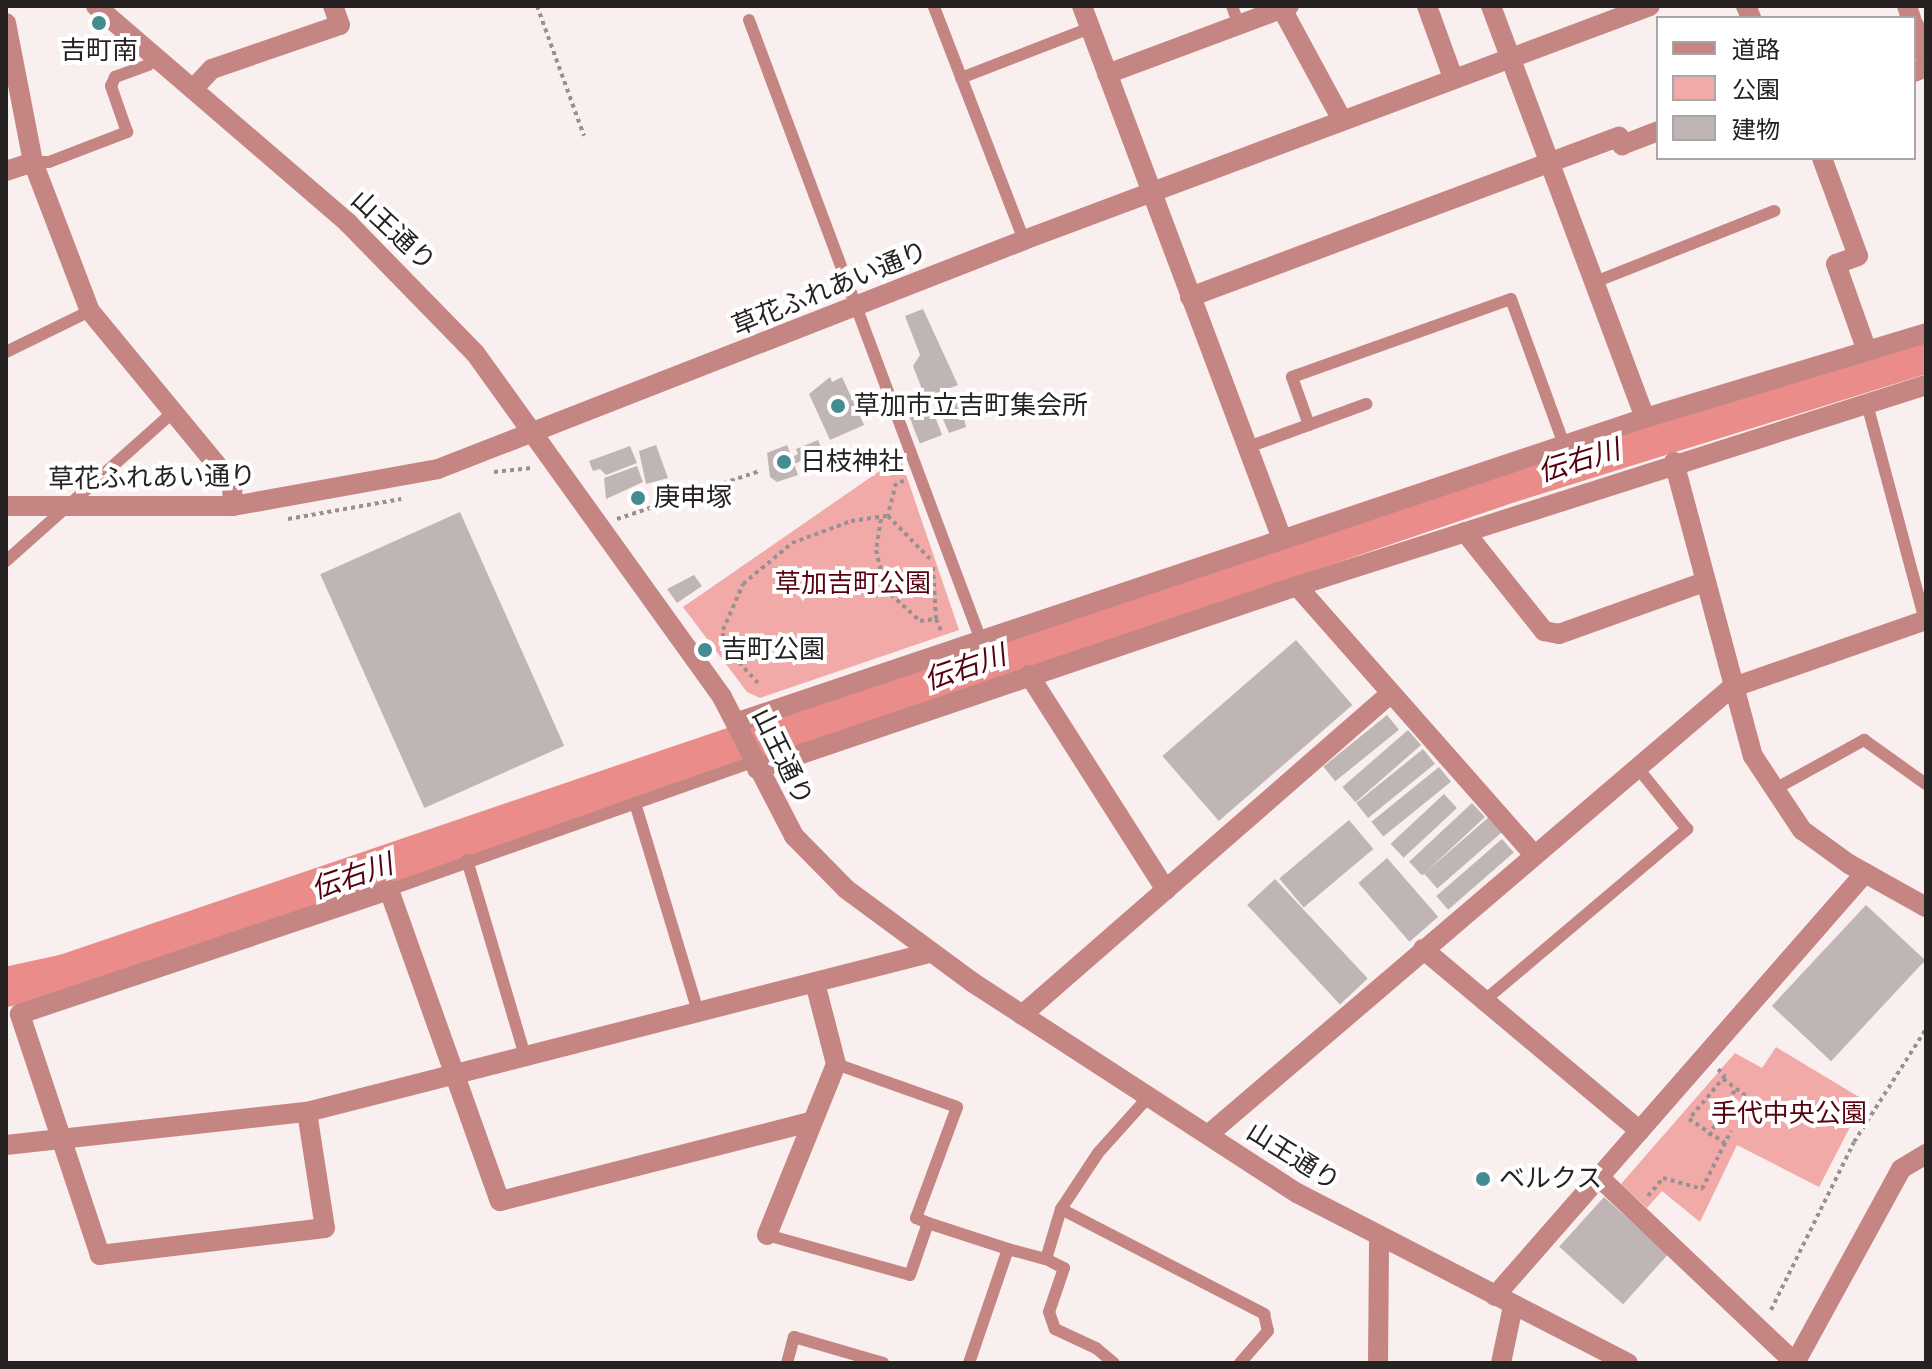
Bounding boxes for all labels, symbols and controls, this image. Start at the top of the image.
marker: 吉町南 [90,14,108,32]
legend [1656,16,1916,160]
text: 道路 [1732,33,1780,66]
place label: 吉町南 [60,35,138,67]
text: 公園 [1732,73,1780,106]
text: 建物 [1732,113,1780,146]
street label: 山王通り [344,184,442,278]
street label: 草花ふれあい通り [728,236,932,342]
place label: 草加市立吉町集会所 [854,390,1088,422]
marker: 草加市立吉町集会所 [829,397,847,415]
water label: 伝右川 [1534,433,1624,489]
place label: 日枝神社 [800,446,904,478]
marker: 日枝神社 [775,453,793,471]
street label: 草花ふれあい通り [48,461,256,495]
place label: 庚申塚 [654,482,732,514]
marker: 庚申塚 [629,489,647,507]
park label: 草加吉町公園 [775,568,931,600]
place label: 吉町公園 [721,634,825,666]
water label: 伝右川 [920,638,1010,698]
marker: 吉町公園 [696,641,714,659]
street label: 山王通り [745,703,819,811]
water label: 伝右川 [307,847,397,907]
park label: 手代中央公園 [1711,1098,1867,1130]
street label: 山王通り [1241,1116,1345,1198]
place label: ベルクス [1499,1163,1603,1195]
marker: ベルクス [1474,1170,1492,1188]

